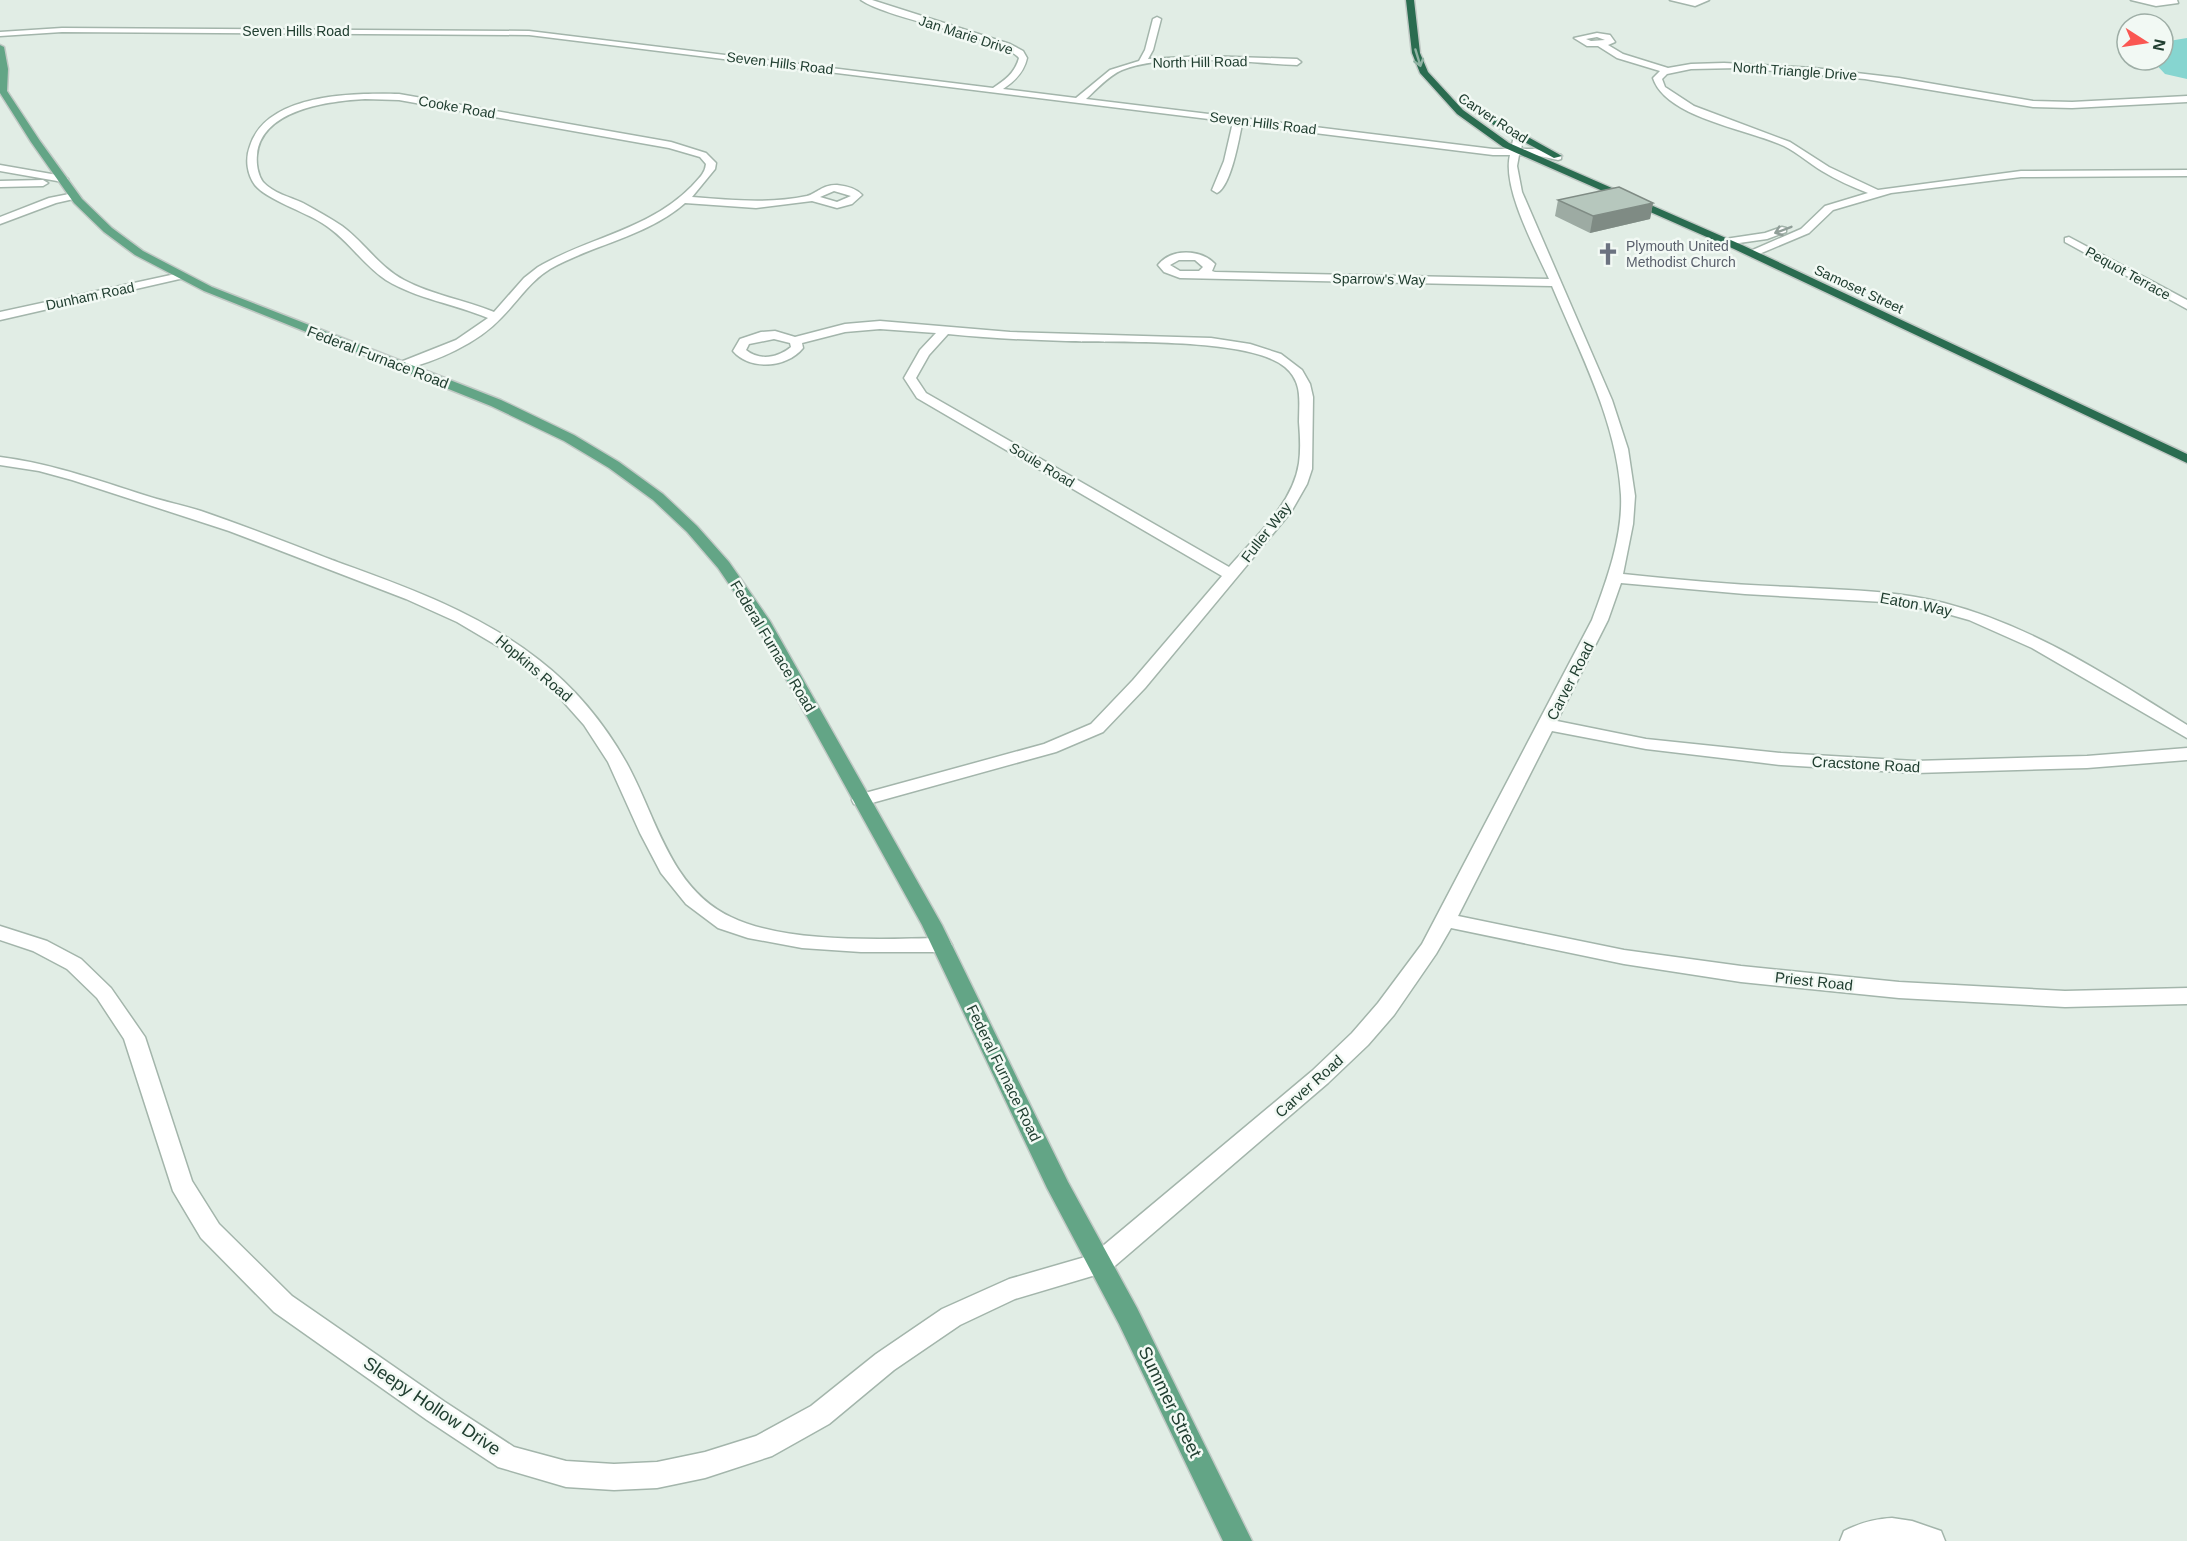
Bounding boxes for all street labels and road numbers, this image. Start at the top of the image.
street label: Jan Marie Drive [917,12,1015,58]
street label: Seven Hills Road [242,23,350,39]
street label: Seven Hills Road [726,49,834,77]
street label: North Hill Road [1152,53,1248,71]
street label: North Triangle Drive [1732,59,1858,83]
street label: Carver Road [1455,90,1531,146]
street label: Cooke Road [417,92,497,122]
street label: Seven Hills Road [1209,109,1317,137]
street label: Pequot Terrace [2083,243,2173,303]
street label: Samoset Street [1812,261,1906,317]
street label: Sparrow's Way [1332,270,1426,288]
street label: Dunham Road [44,279,136,313]
street label: Federal Furnace Road [305,322,451,392]
street label: Soule Road [1007,439,1077,491]
street label: Fuller Way [1237,498,1295,565]
street label: Federal Furnace Road [727,577,819,715]
street label: Eaton Way [1879,589,1954,619]
street label: Hopkins Road [492,631,576,705]
street label: Carver Road [1543,639,1597,723]
street label: Cracstone Road [1811,753,1921,775]
street label: Priest Road [1774,968,1854,994]
street label: Federal Furnace Road [963,1002,1045,1144]
street label: Carver Road [1272,1051,1346,1121]
street label: Summer Street [1134,1343,1206,1461]
street label: Sleepy Hollow Drive [360,1353,504,1459]

